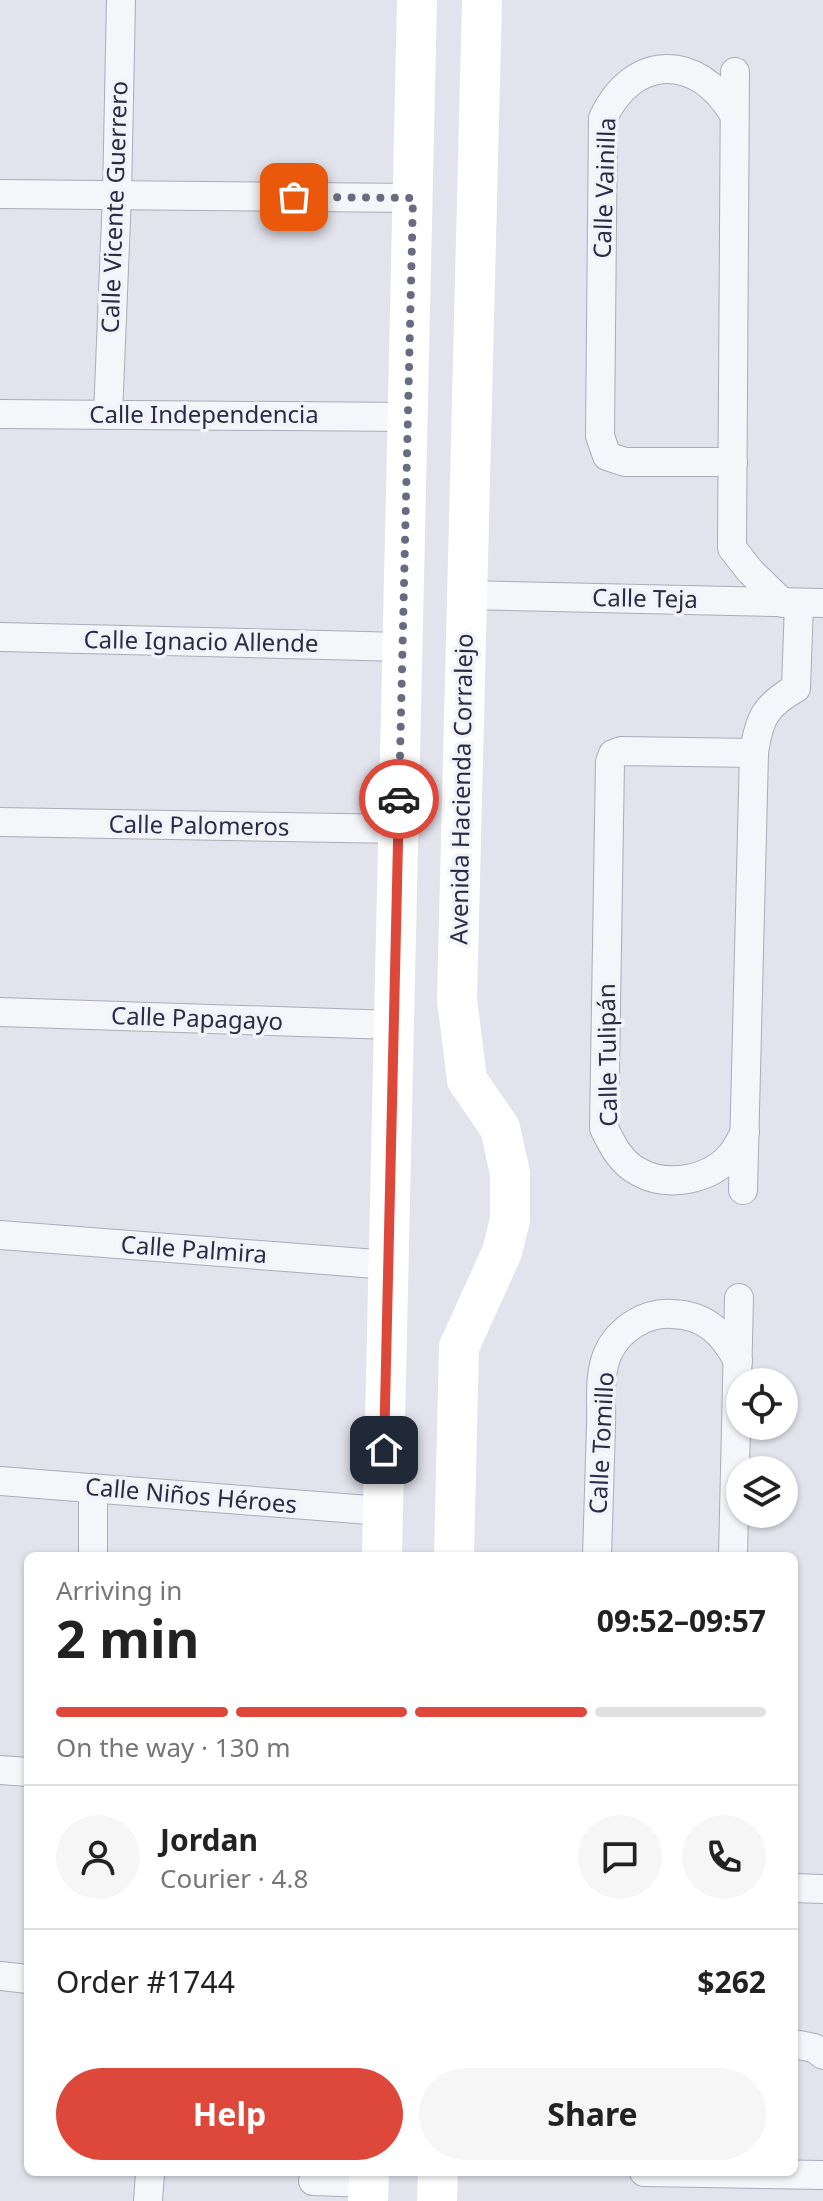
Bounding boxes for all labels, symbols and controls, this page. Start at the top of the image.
street label: Calle Vicente Guerrero [93,80,134,334]
street label: Calle Vainilla [585,117,622,259]
pin [260,163,328,231]
icon: bag [272,175,316,219]
street label: Calle Independencia [89,397,319,430]
street label: Calle Teja [592,580,698,615]
street label: Calle Ignacio Allende [83,622,319,659]
street label: Avenida Hacienda Corralejo [441,633,480,945]
courier [359,759,439,839]
icon: car [377,777,421,821]
street label: Calle Palomeros [108,806,290,843]
street label: Calle Tulipán [589,983,624,1127]
street label: Calle Papagayo [111,998,284,1037]
street label: Calle Palmira [120,1227,268,1270]
map controls [726,1368,798,1528]
button: locate [726,1368,798,1440]
street label: Calle Tomillo [580,1371,621,1515]
pin [350,1416,418,1484]
icon: home [362,1428,406,1472]
button: layers [726,1456,798,1528]
street label: Calle Niños Héroes [84,1469,298,1520]
text: Arriving in [56,1572,182,1608]
text: 09:52–09:57 [597,1600,766,1641]
text: 2 min [56,1602,199,1673]
text: On the way · 130 m [56,1729,290,1765]
button: person [56,1815,140,1899]
button: chat [578,1815,662,1899]
button: phone [682,1815,766,1899]
text: Jordan [160,1819,258,1860]
text: Courier · 4.8 [160,1860,308,1896]
text: Order #1744 [56,1961,235,2002]
text: $262 [697,1961,766,2002]
button: Help [56,2068,403,2160]
button: Share [419,2068,766,2160]

